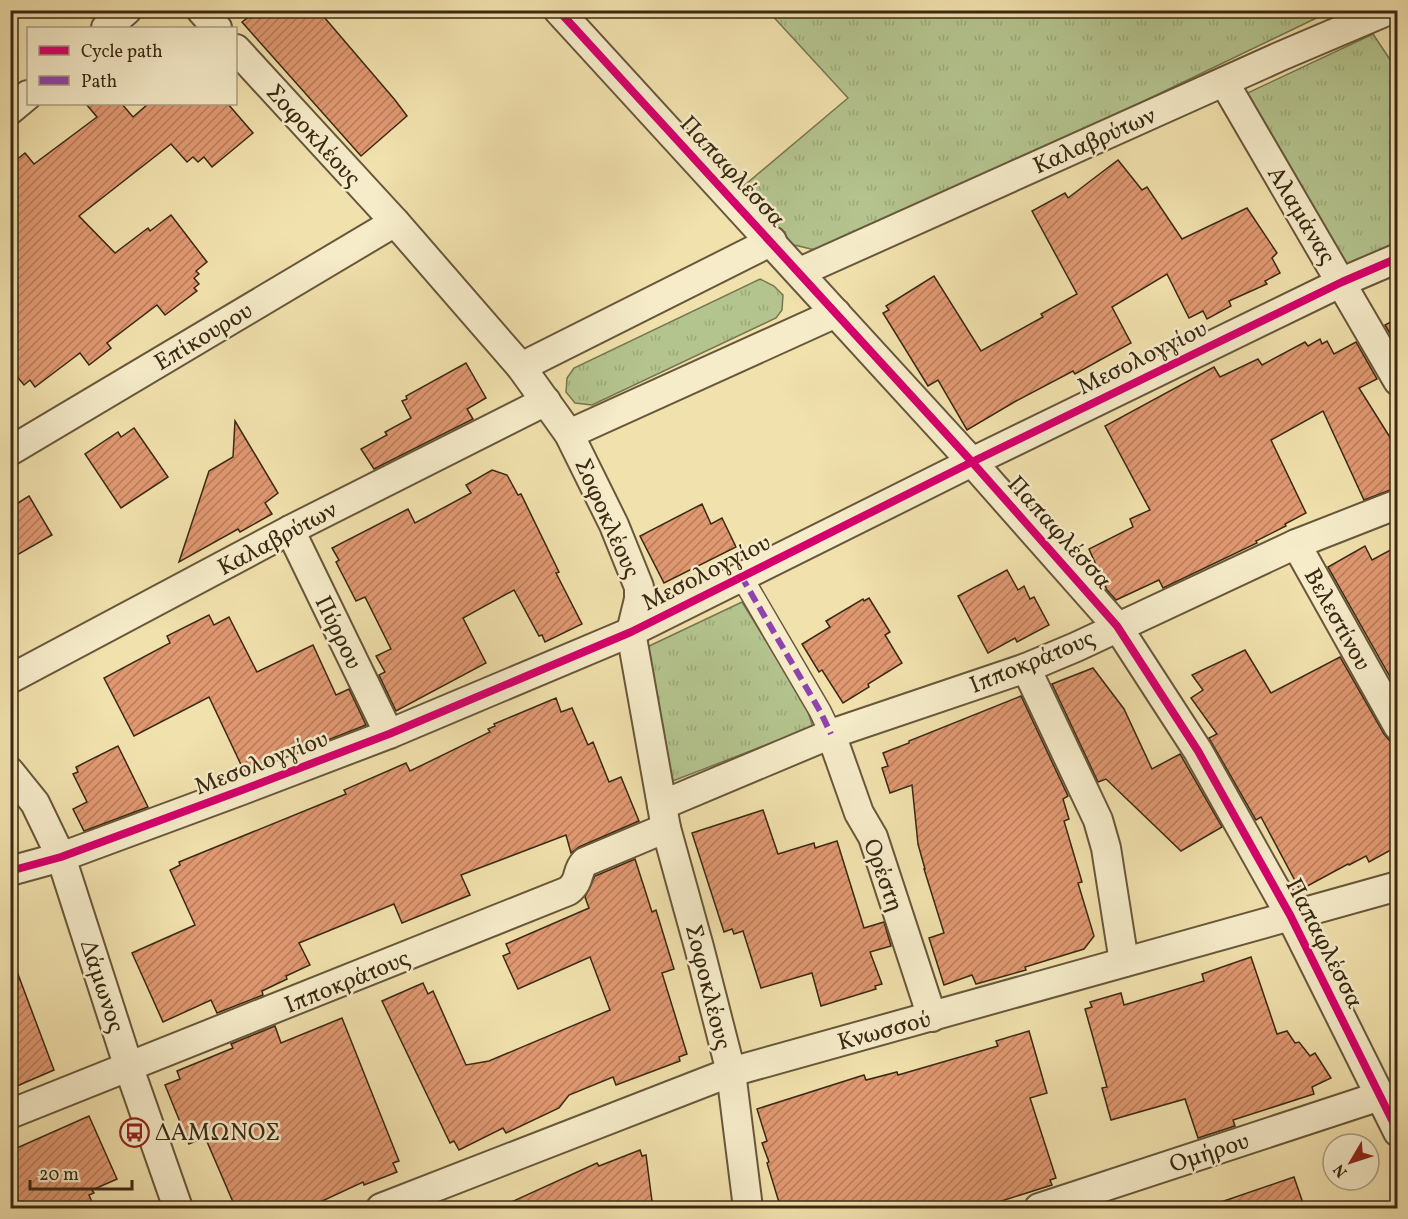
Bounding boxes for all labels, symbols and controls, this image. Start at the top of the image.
legend [27,27,237,105]
text: Cycle path [81,40,163,65]
text: Path [81,70,117,95]
street label: Σοφοκλέους [257,77,368,195]
street label: Καλαβρύτων [1028,100,1162,184]
street label: Παπαφλέσσα [671,109,792,236]
street label: Αλαμάνας [1258,161,1343,272]
street label: Επίκουρου [148,295,260,381]
street label: Μεσολογγίου [1072,313,1214,405]
street label: Σοφοκλέους [565,453,648,584]
street label: Παπαφλέσσα [998,469,1119,598]
street label: Καλαβρύτων [212,494,344,585]
street label: Μεσολογγίου [637,527,777,621]
street label: Βελεστίνου [1294,563,1378,677]
street label: Πύρρου [305,590,370,675]
street label: Ιπποκράτους [965,622,1101,703]
street label: Μεσολογγίου [190,723,333,805]
street label: Ορέστη [853,834,911,917]
street label: Παπαφλέσσα [1276,873,1371,1015]
street label: Σοφοκλέους [675,921,739,1054]
street label: Δάμωνος [70,936,132,1037]
street label: Ιπποκράτους [280,942,416,1023]
street label: Κνωσσού [834,1003,935,1061]
bus stop icon: ΔΑΜΩΝΟΣ [118,1116,150,1148]
place label: ΔΑΜΩΝΟΣ [155,1117,280,1151]
street label: Ομήρου [1165,1125,1254,1183]
north arrow [1321,1132,1381,1192]
scale bar [30,1153,132,1191]
text: N [1328,1158,1353,1182]
text: 20 m [39,1163,79,1188]

